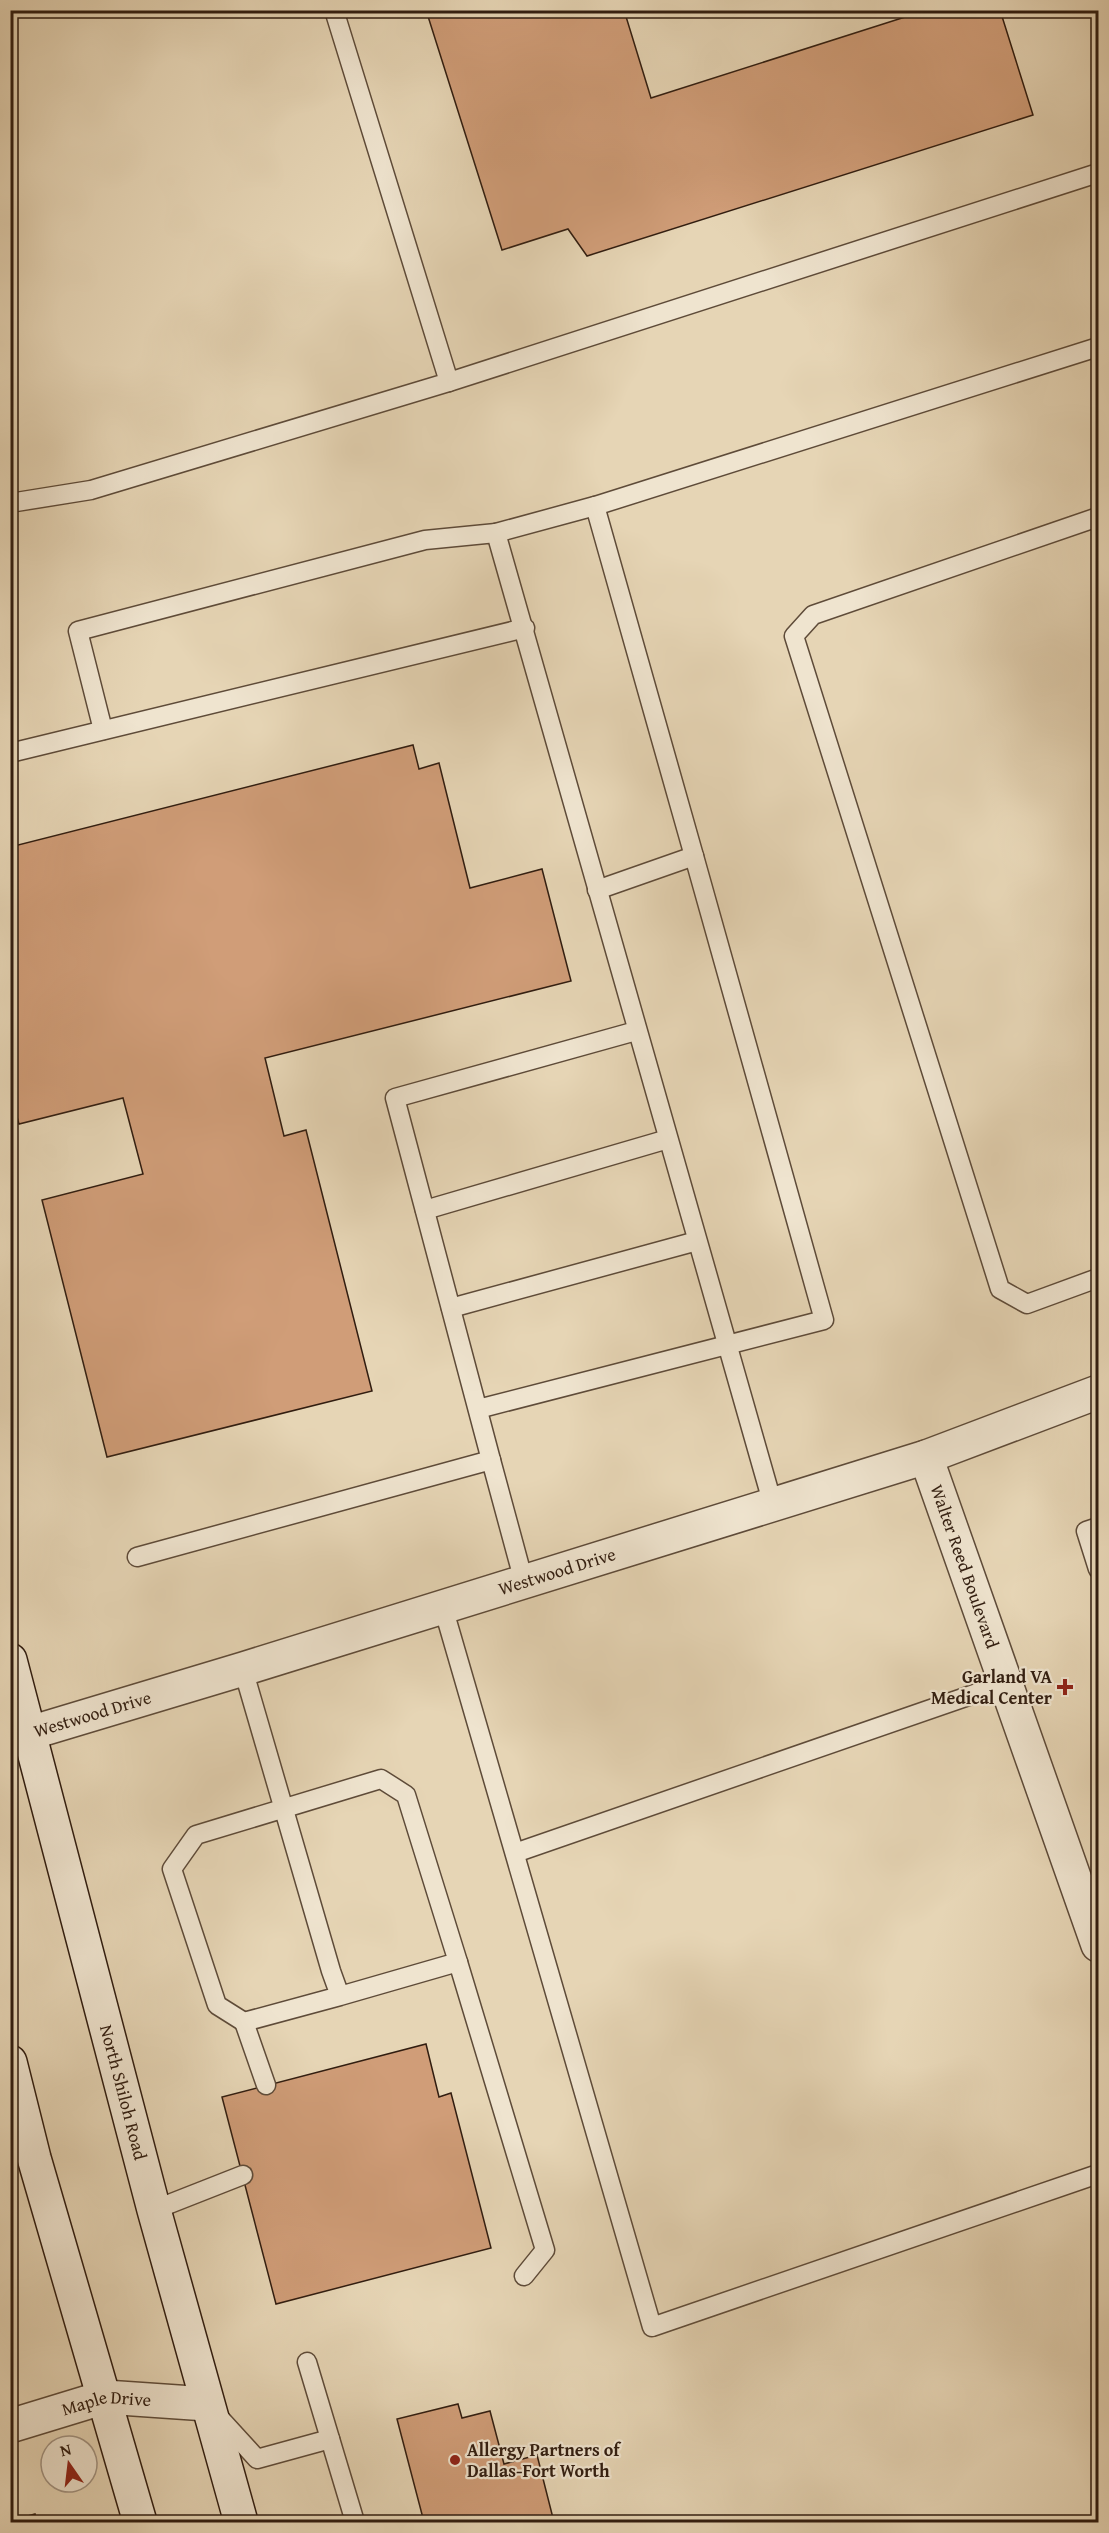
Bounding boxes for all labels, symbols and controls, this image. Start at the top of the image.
street label: Walter Reed Boulevard [924,1481,1006,1652]
street label: Westwood Drive [495,1540,619,1602]
place label: Garland VA Medical Center [931,1663,1053,1711]
marker: Garland VA Medical Center [1056,1678,1074,1696]
street label: Westwood Drive [30,1683,154,1744]
street label: North Shiloh Road [93,2022,154,2163]
street label: Maple Drive [58,2383,152,2423]
north arrow [39,2434,99,2494]
text: N [57,2436,74,2462]
place label: Allergy Partners of Dallas-Fort Worth [467,2436,622,2484]
marker: Allergy Partners of Dallas-Fort Worth [448,2453,462,2467]

